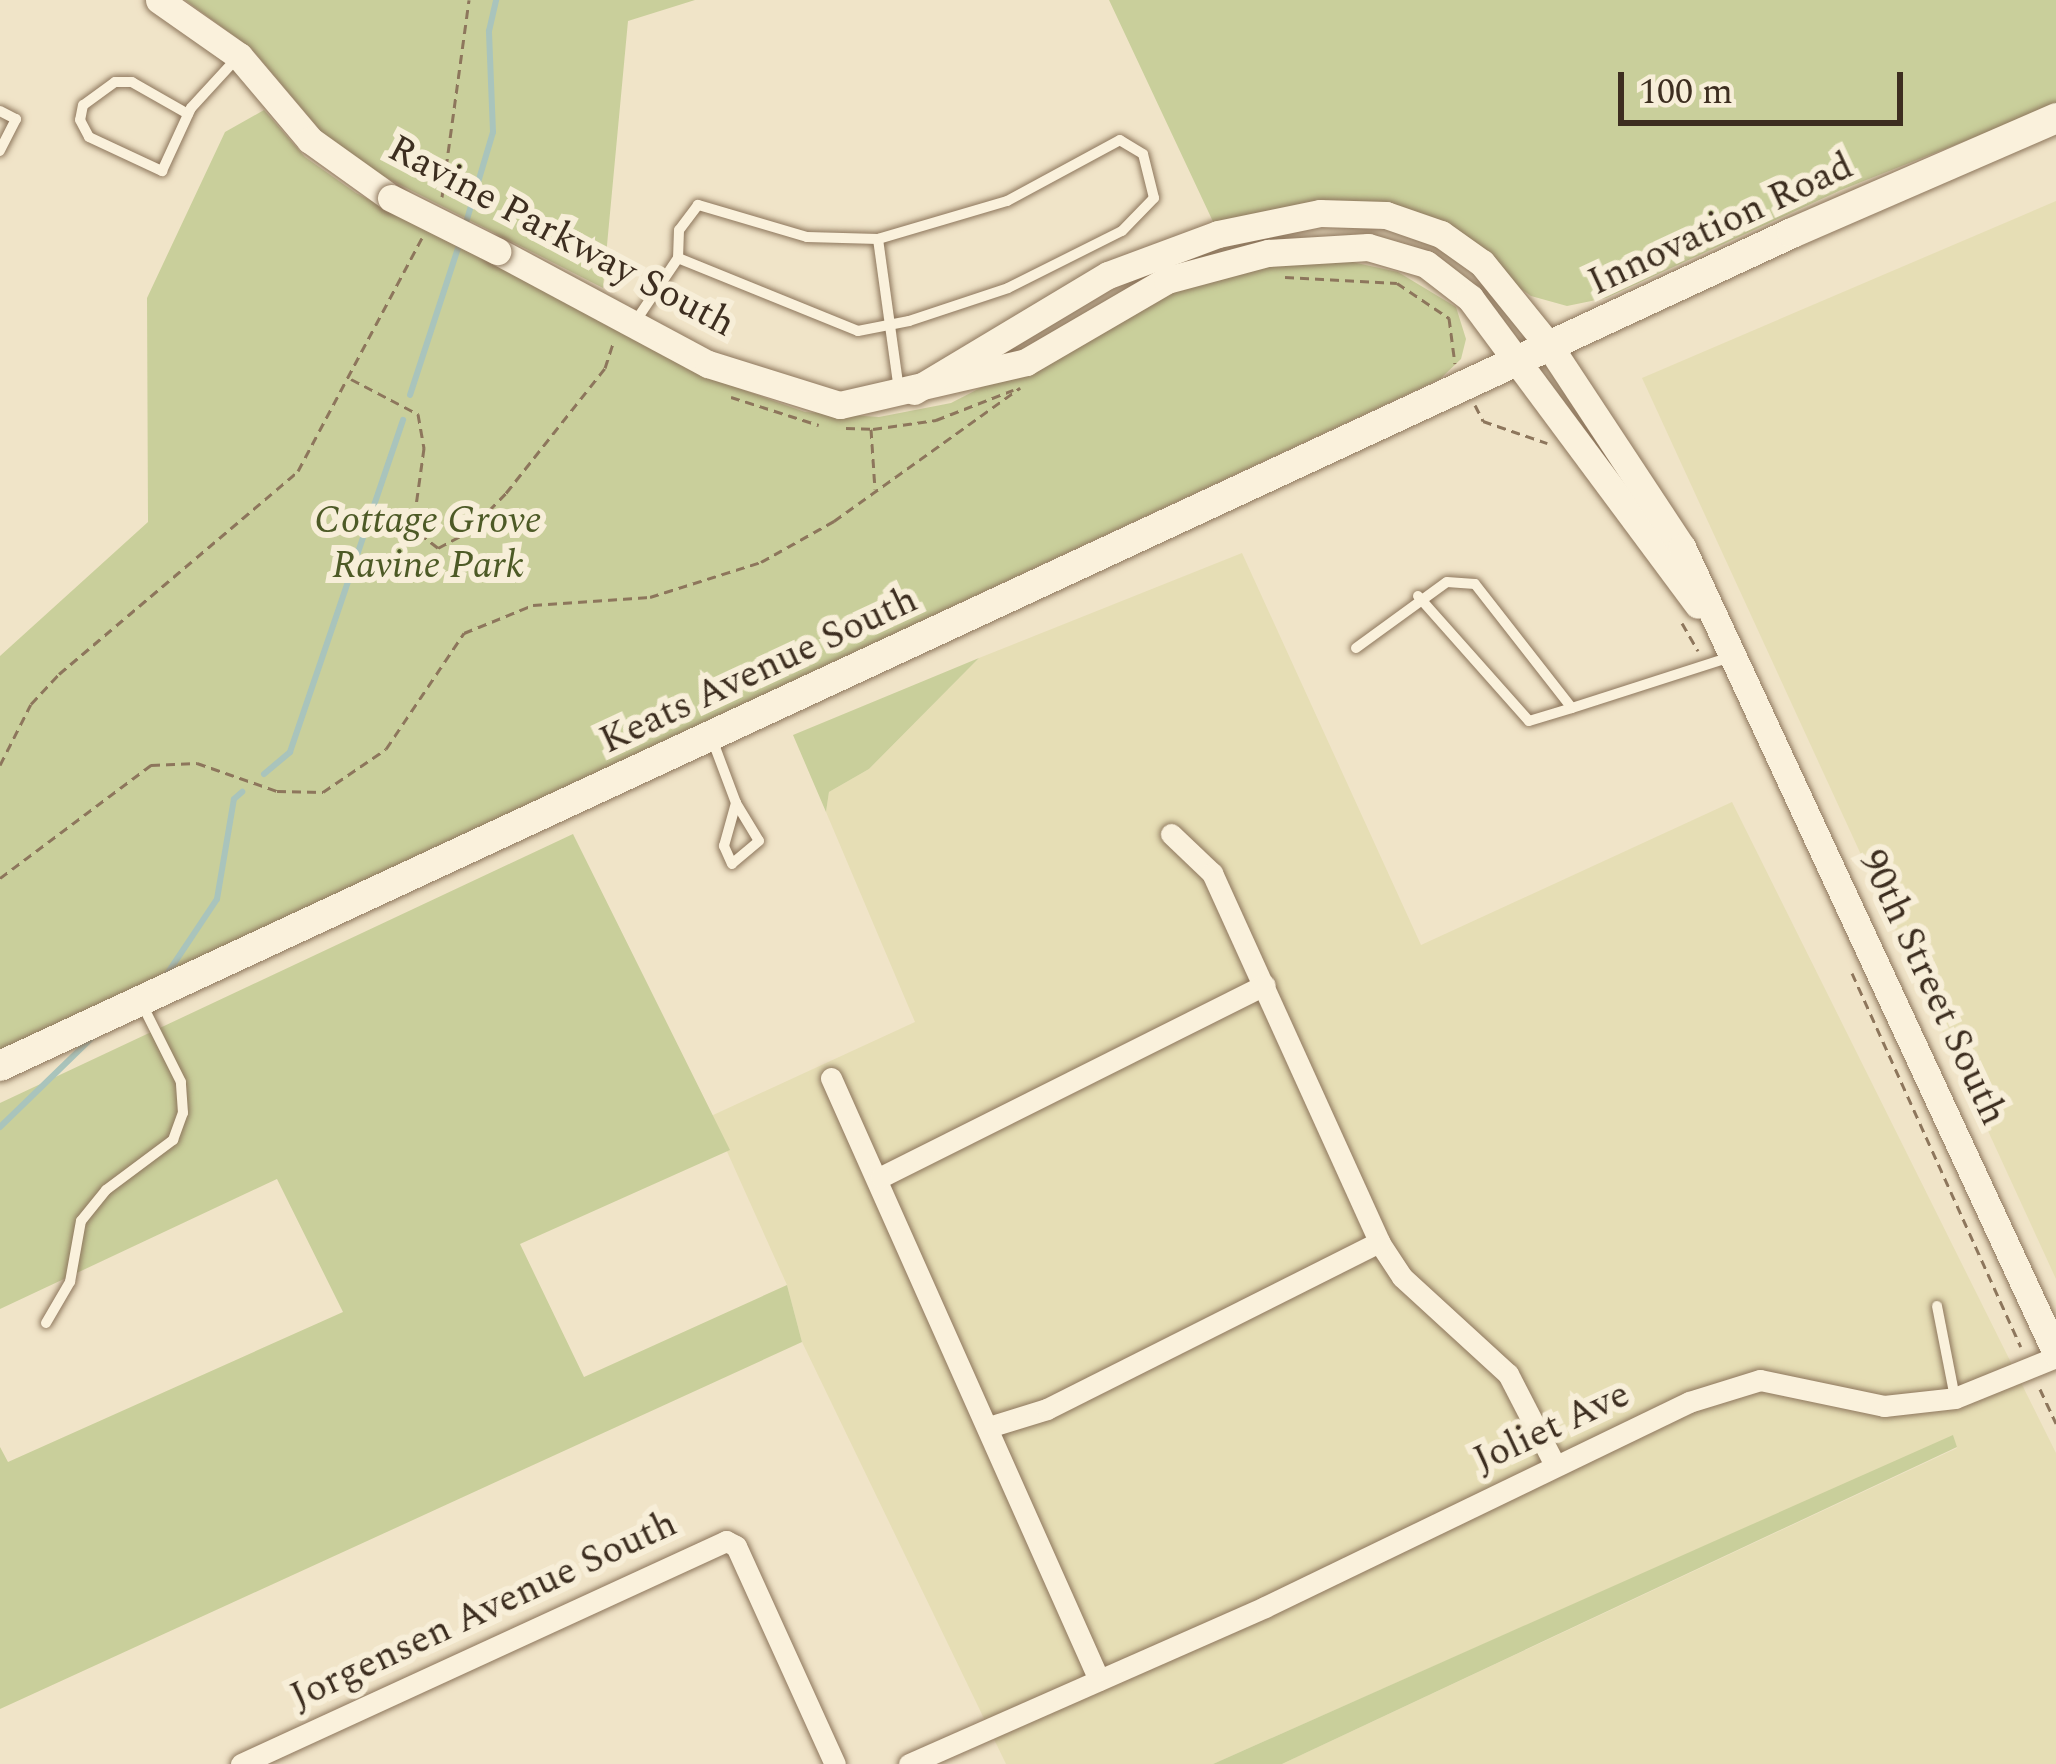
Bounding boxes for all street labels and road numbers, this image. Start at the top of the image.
street label: Ravine Parkway South [380,126,742,348]
street label: Innovation Road [1581,143,1861,307]
street label: Keats Avenue South [593,577,925,765]
street label: 90th Street South [1848,843,2016,1133]
street label: Joliet Ave [1466,1372,1638,1484]
street label: Jorgensen Avenue South [283,1501,685,1721]

